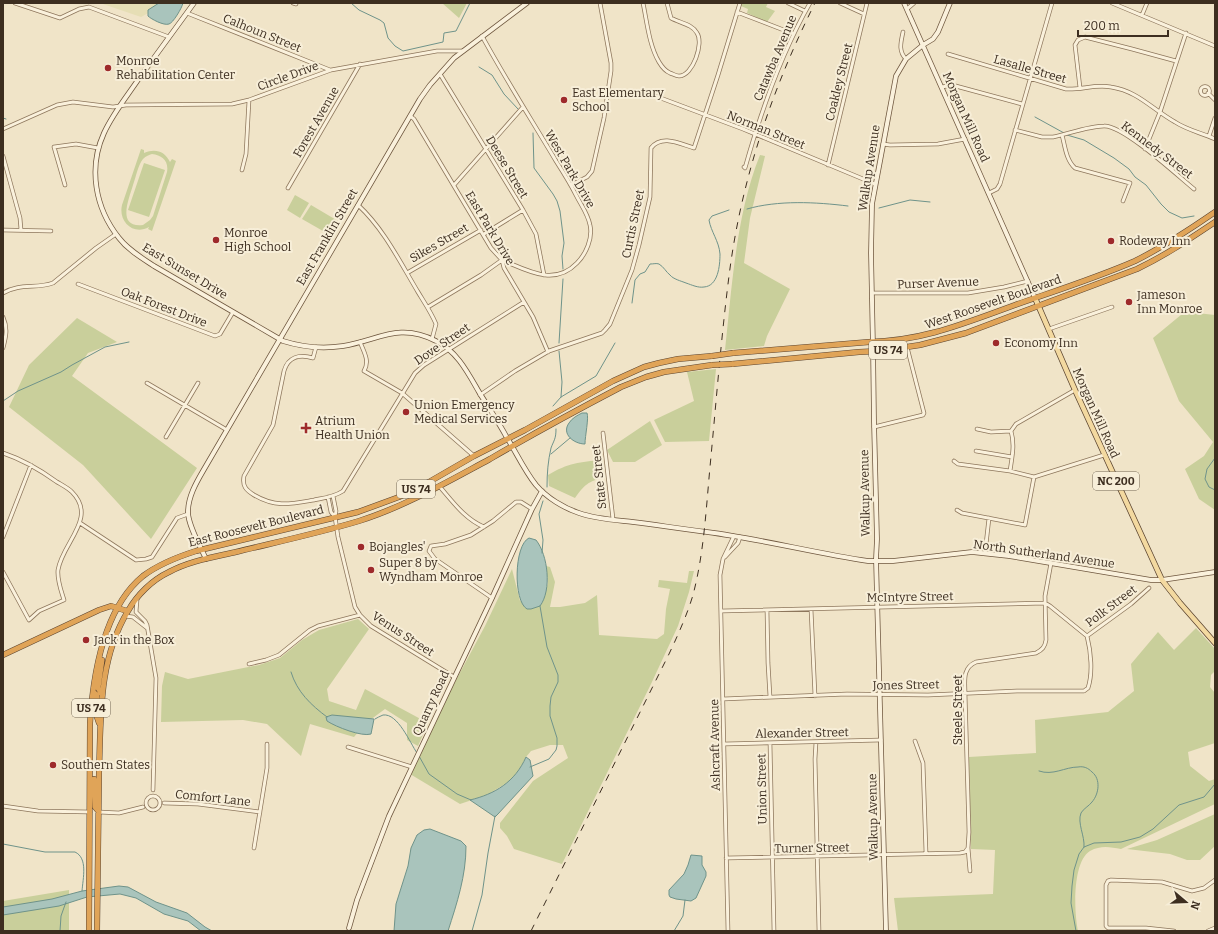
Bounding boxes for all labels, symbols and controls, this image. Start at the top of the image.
street label: Calhoun Street [221,11,304,55]
scale bar [1078,12,1168,38]
street label: Catawba Avenue [751,13,799,103]
text: 200 m [1084,19,1120,33]
street label: Coakley Street [823,41,856,122]
street label: Lasalle Street [992,52,1069,86]
place label: Monroe Rehabilitation Center [116,54,236,82]
street label: Circle Drive [256,58,320,94]
marker: Monroe Rehabilitation Center [103,63,113,73]
street label: Morgan Mill Road [940,70,992,164]
street label: Forest Avenue [290,84,342,160]
place label: East Elementary School [572,86,665,114]
marker: East Elementary School [559,95,569,105]
street label: Norman Street [725,108,808,152]
street label: Kennedy Street [1118,119,1196,182]
street label: Walkup Avenue [855,124,883,212]
street label: West Park Drive [542,128,598,210]
street label: Deese Street [483,133,531,201]
street label: East Franklin Street [294,186,361,288]
street label: Curtis Street [619,188,647,260]
street label: East Park Drive [462,189,518,267]
street label: Sikes Street [407,220,471,265]
place label: Monroe High School [224,226,292,254]
place label: Rodeway Inn [1119,234,1191,248]
marker: Monroe High School [211,235,221,245]
marker: Rodeway Inn [1106,236,1116,246]
street label: East Sunset Drive [140,240,230,302]
street label: West Roosevelt Boulevard [923,272,1063,332]
street label: Purser Avenue [897,275,979,291]
street label: Oak Forest Drive [119,284,209,330]
place label: Jameson Inn Monroe [1136,288,1202,316]
marker: Jameson Inn Monroe [1124,297,1134,307]
street label: Dove Street [411,320,473,368]
place label: Economy Inn [1004,336,1078,350]
marker: Economy Inn [991,338,1001,348]
road number: US 74 [869,341,907,359]
street label: Morgan Mill Road [1070,366,1122,460]
place label: Union Emergency Medical Services [414,398,515,426]
marker: Union Emergency Medical Services [401,407,411,417]
place label: Atrium Health Union [315,414,390,442]
marker: Atrium Health Union [300,422,312,434]
street label: State Street [589,443,609,510]
street label: Walkup Avenue [857,449,873,537]
road number: NC 200 [1093,472,1139,490]
road number: US 74 [397,480,435,498]
street label: East Roosevelt Boulevard [187,502,325,550]
street label: North Sutherland Avenue [972,537,1116,571]
place label: Bojangles' [369,540,425,554]
marker: Bojangles' [356,542,366,552]
place label: Super 8 by Wyndham Monroe [379,556,483,584]
marker: Super 8 by Wyndham Monroe [366,565,376,575]
street label: Polk Street [1083,582,1140,630]
street label: McIntyre Street [866,589,954,605]
street label: Venus Street [369,609,437,660]
place label: Jack in the Box [93,633,175,647]
marker: Jack in the Box [81,635,91,645]
street label: Quarry Road [410,668,452,738]
street label: Steele Street [951,674,965,745]
street label: Jones Street [871,677,940,693]
road number: US 74 [72,699,110,717]
street label: Ashcraft Avenue [707,699,723,791]
street label: Alexander Street [755,725,850,741]
street label: Union Street [754,753,770,825]
place label: Southern States [61,758,150,772]
marker: Southern States [48,760,58,770]
street label: Walkup Avenue [865,773,881,861]
street label: Comfort Lane [174,787,252,809]
street label: Turner Street [774,840,850,856]
north arrow [1166,882,1206,922]
text: N [1187,899,1203,912]

